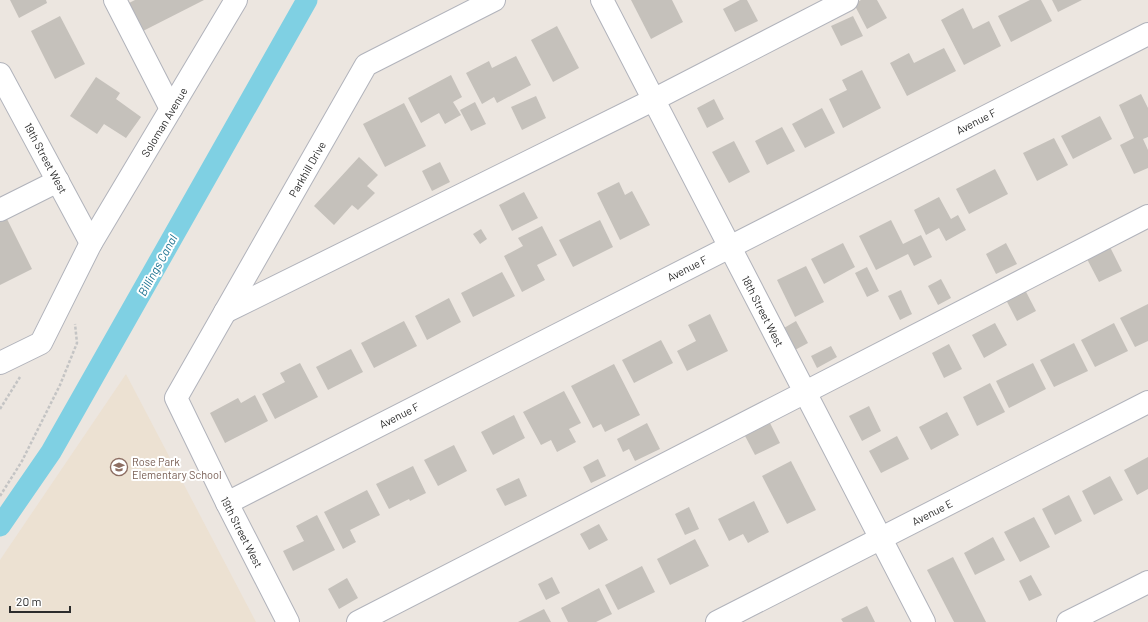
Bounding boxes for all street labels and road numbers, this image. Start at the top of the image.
street label: Soloman Avenue [138,85,190,159]
street label: Avenue F [954,105,998,137]
street label: 19th Street West [22,120,70,196]
street label: Parkhill Drive [286,139,328,199]
street label: Avenue F [665,252,709,284]
street label: 18th Street West [739,273,787,349]
street label: Avenue F [377,399,421,431]
street label: 19th Street West [218,494,266,570]
street label: Avenue E [910,496,955,528]

